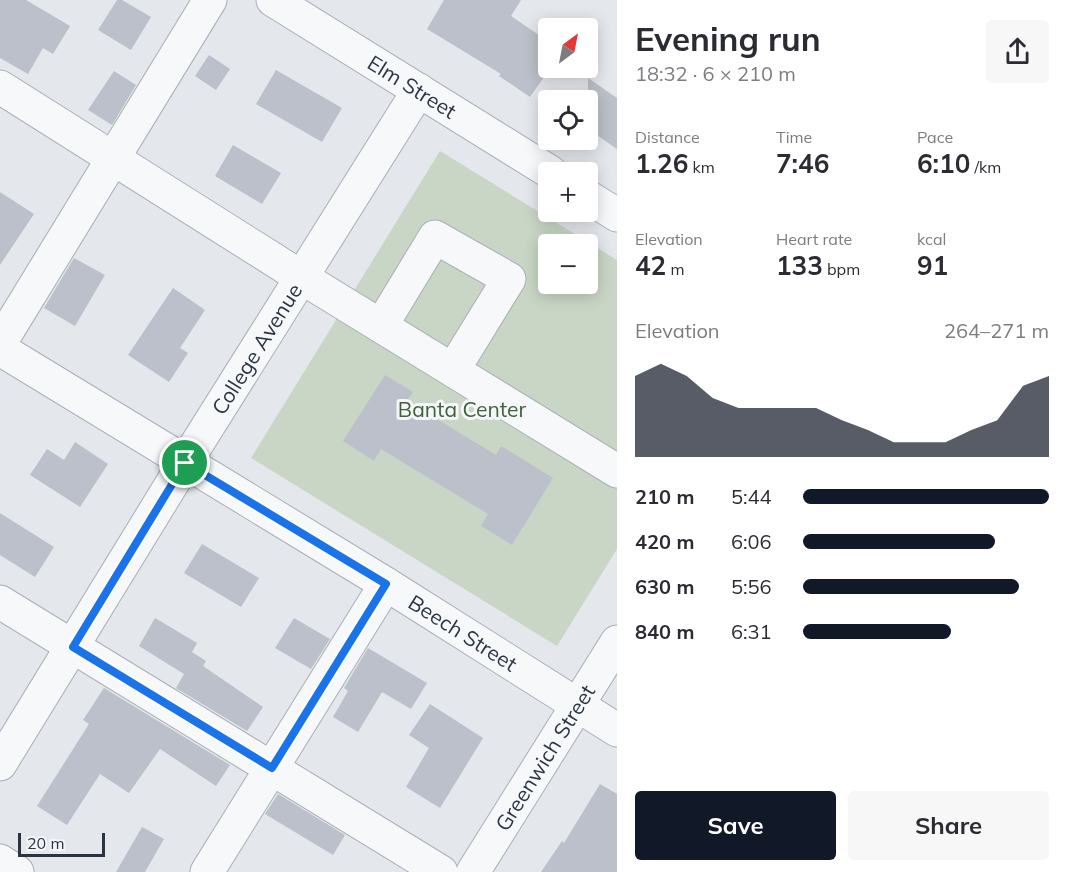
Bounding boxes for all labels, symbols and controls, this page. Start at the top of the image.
north arrow [538,18,598,78]
map controls [538,18,598,294]
text: Evening run [635,18,821,59]
button: share [986,20,1049,83]
street label: Elm Street [363,49,461,124]
text: 18:32 · 6 × 210 m [635,61,796,86]
button: locate [538,90,598,150]
text: Distance [635,127,700,147]
text: Time [776,127,812,147]
text: Pace [917,127,953,147]
text: 1.26 [635,147,688,180]
text: 7:46 [776,147,829,180]
text: 6:10 [917,147,970,180]
text: km [688,157,715,177]
text: /km [970,157,1001,177]
button: + [538,162,598,222]
text: Elevation [635,229,703,249]
text: Heart rate [776,229,852,249]
text: kcal [917,229,946,249]
button: − [538,234,598,294]
text: 42 [635,249,666,282]
text: 133 [776,249,823,282]
text: 91 [917,249,948,282]
text: m [666,259,684,279]
text: bpm [823,259,860,279]
street label: College Avenue [206,278,307,419]
text: Elevation [635,318,720,343]
text: 264–271 m [944,318,1049,343]
park label: Banta Center [398,396,527,422]
pin [159,437,210,488]
icon: arrive [168,446,201,479]
text: 210 m [635,484,694,509]
text: 5:44 [731,484,772,509]
text: 420 m [635,529,694,554]
text: 6:06 [731,529,772,554]
text: 630 m [635,574,694,599]
text: 5:56 [731,574,772,599]
street label: Beech Street [404,589,522,677]
text: 840 m [635,619,694,644]
text: 6:31 [731,619,772,644]
street label: Greenwich Street [489,680,600,835]
button: Save [635,791,836,860]
button: Share [848,791,1049,860]
scale bar [18,830,105,858]
text: 20 m [27,833,64,853]

